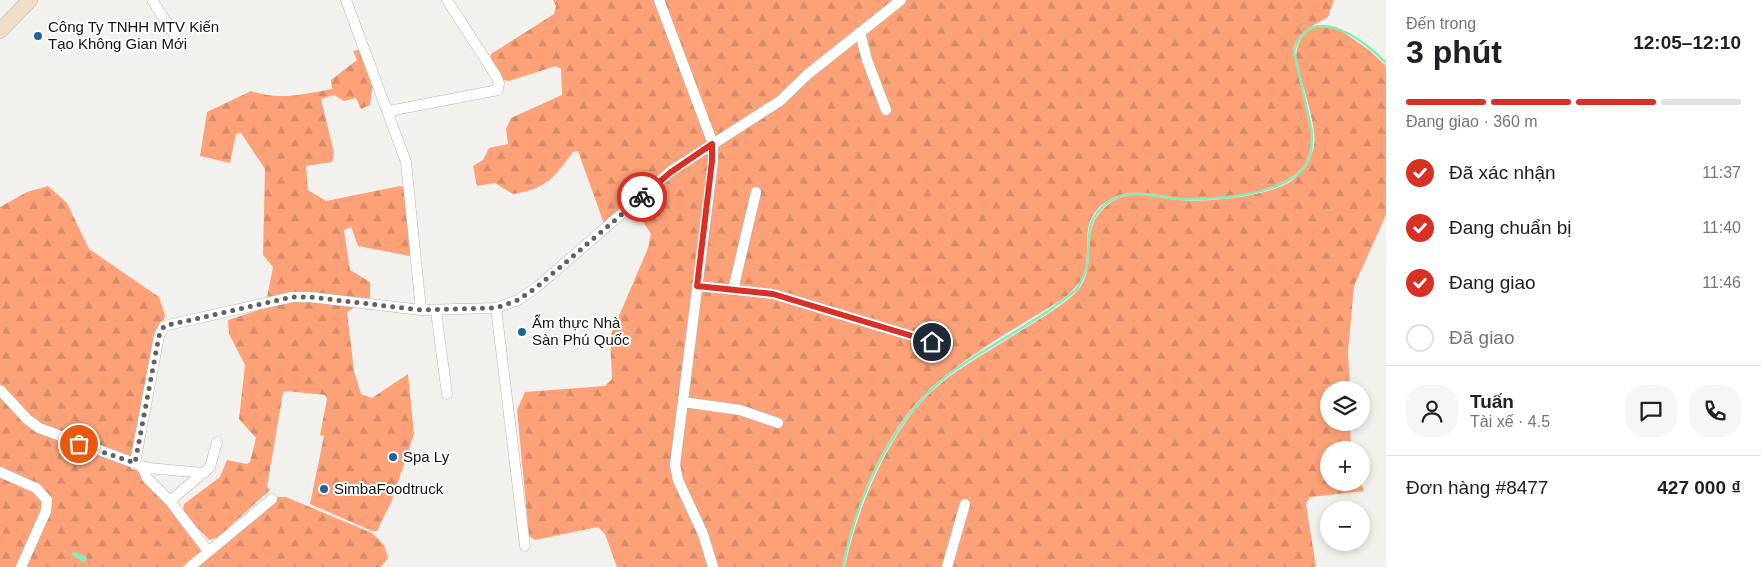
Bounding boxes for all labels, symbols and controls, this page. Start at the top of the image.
text: Đến trong [1406,15,1476,32]
place label: Công Ty TNHH MTV Kiến Tạo Không Gian Mới [48,18,219,52]
marker: Công Ty TNHH MTV Kiến Tạo Không Gian Mới [32,30,44,42]
text: 12:05–12:10 [1633,32,1741,53]
text: 3 phút [1406,34,1502,70]
text: Đang giao · 360 m [1406,113,1538,130]
icon: check [1406,159,1434,187]
text: Đã xác nhận [1449,162,1556,183]
text: 11:37 [1702,164,1741,181]
courier [617,172,667,222]
icon: bike [628,183,656,211]
icon: check [1406,214,1434,242]
text: Đang chuẩn bị [1449,217,1572,238]
text: 11:40 [1702,219,1741,236]
icon: check [1406,269,1434,297]
text: Đang giao [1449,272,1536,293]
text: 11:46 [1702,274,1741,291]
place label: Ẩm thực Nhà Sàn Phú Quốc [532,314,630,348]
pin [911,321,953,363]
marker: Ẩm thực Nhà Sàn Phú Quốc [516,326,528,338]
text: Đã giao [1449,327,1515,348]
icon: home [918,328,946,356]
map controls [1320,381,1370,551]
button: layers [1320,381,1370,431]
button: person [1406,385,1458,437]
button: chat [1625,385,1677,437]
button: phone [1689,385,1741,437]
text: Tuấn [1470,391,1514,412]
text: Tài xế · 4.5 [1470,413,1550,430]
pin [58,423,100,465]
icon: bag [65,430,93,458]
button: + [1320,441,1370,491]
place label: Spa Ly [403,448,450,465]
marker: Spa Ly [387,451,399,463]
text: Đơn hàng #8477 [1406,477,1548,498]
text: 427 000 ₫ [1657,477,1741,498]
place label: SimbaFoodtruck [334,480,444,497]
marker: SimbaFoodtruck [318,483,330,495]
button: − [1320,501,1370,551]

